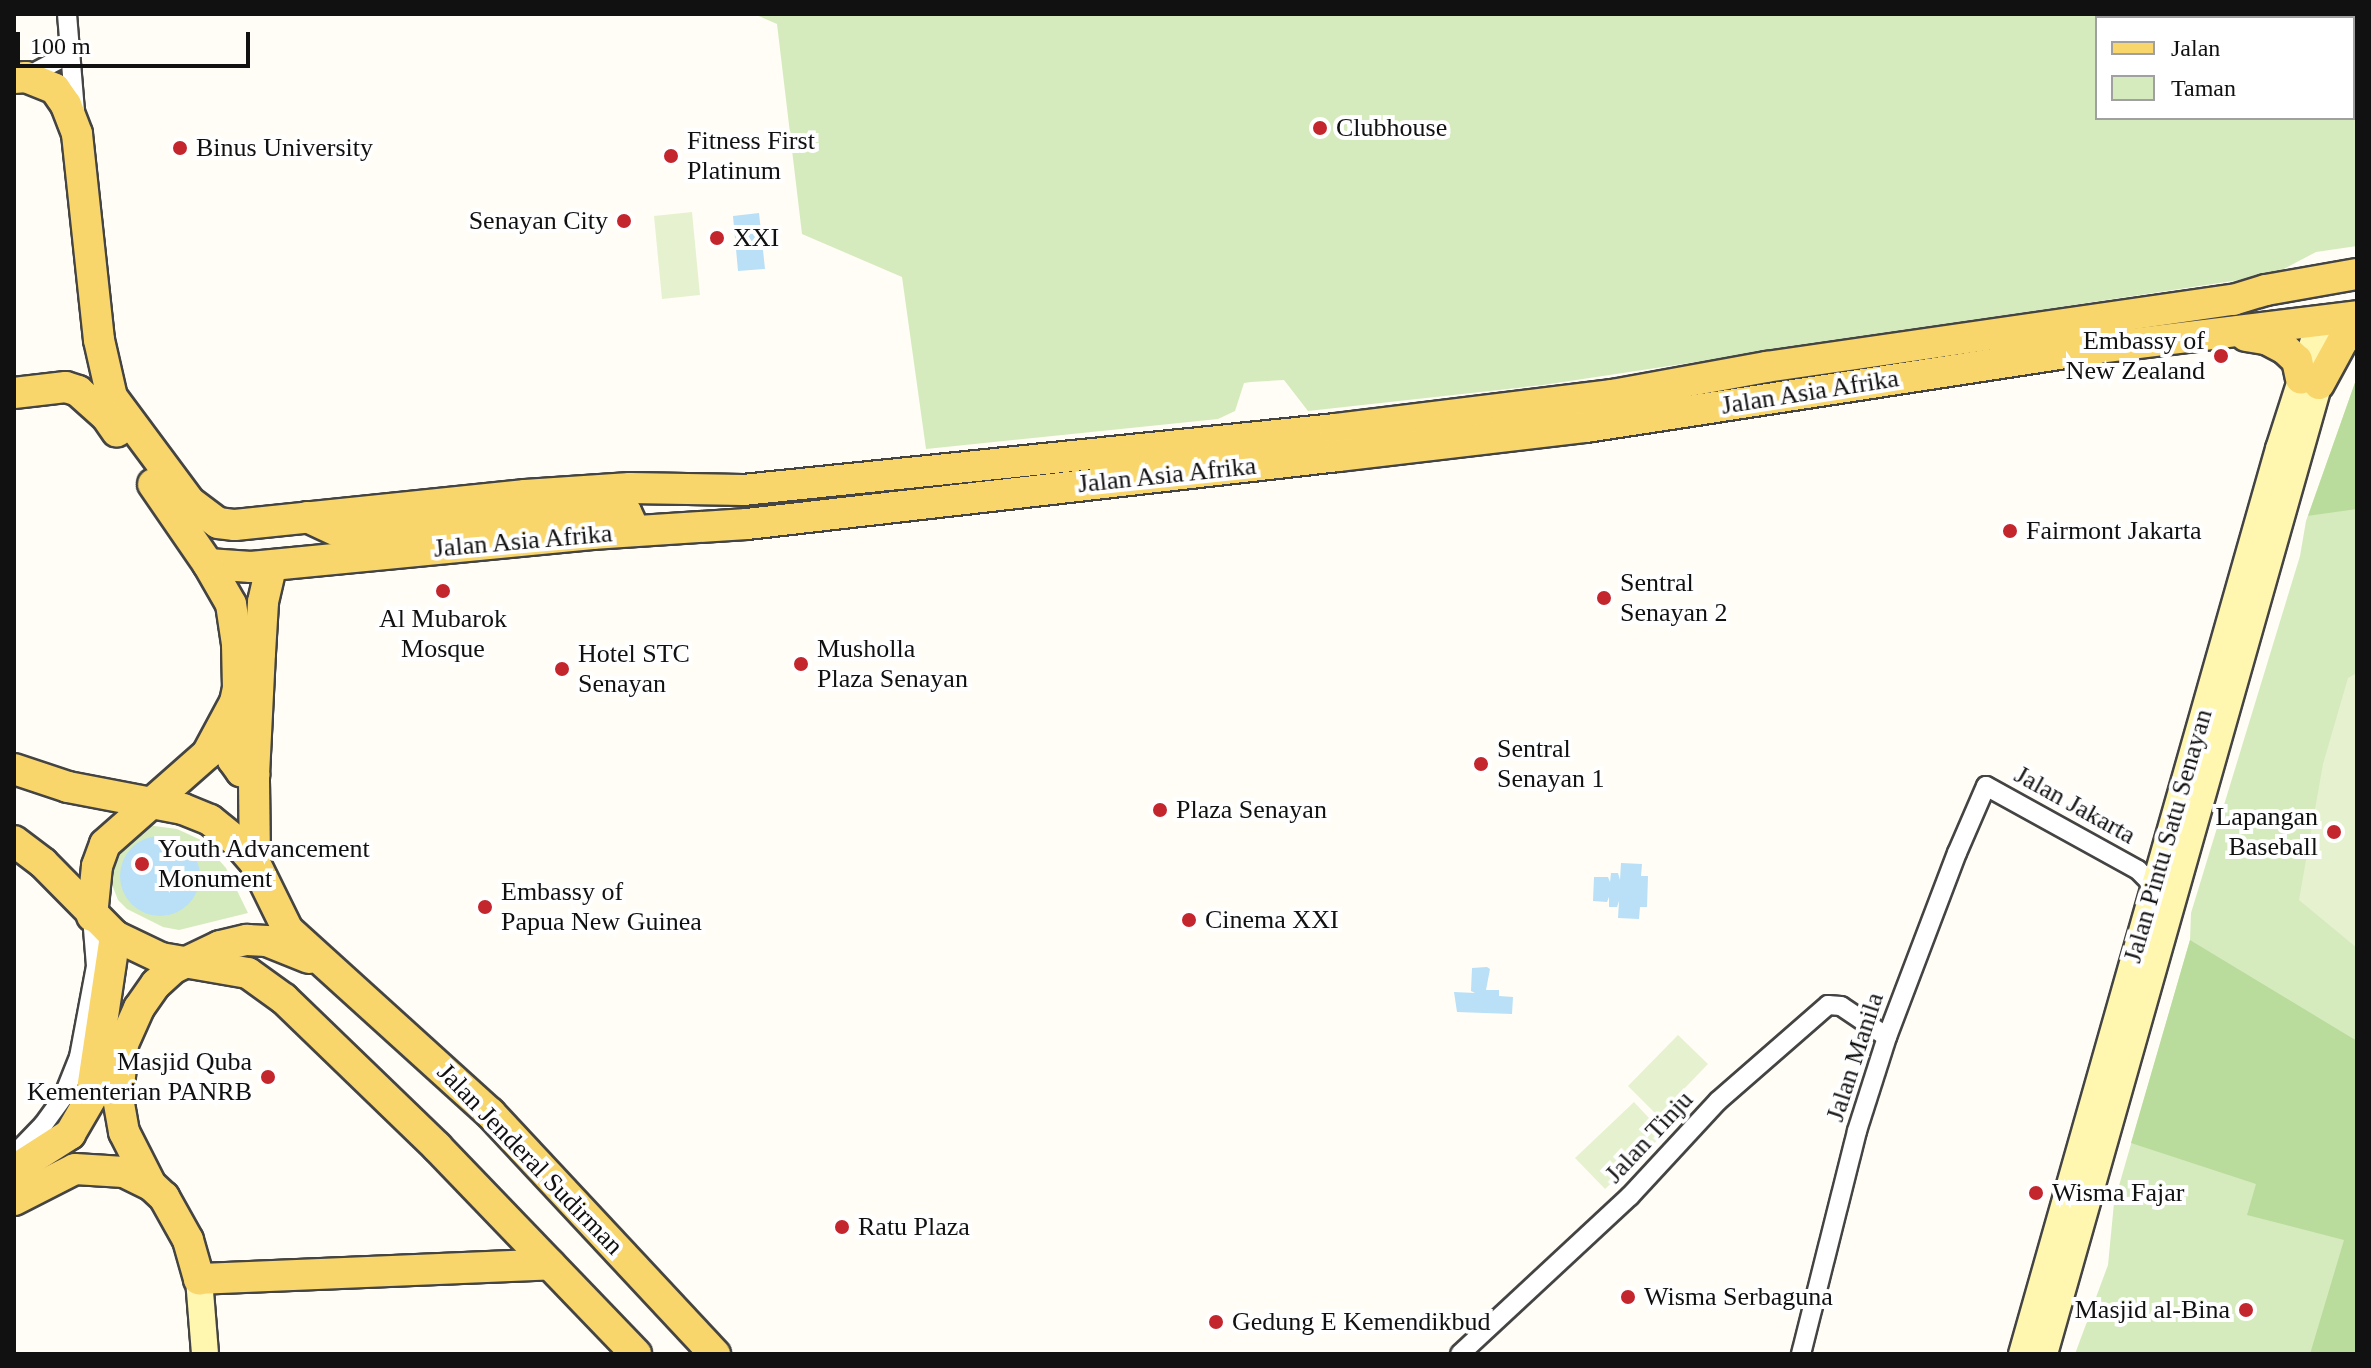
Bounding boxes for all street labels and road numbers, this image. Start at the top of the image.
street label: Jalan Asia Afrika [1718,362,1902,422]
street label: Jalan Asia Afrika [1075,450,1259,500]
street label: Jalan Asia Afrika [431,518,615,564]
street label: Jalan Pintu Satu Senayan [2117,706,2219,966]
street label: Jalan Jakarta [2009,759,2141,851]
street label: Jalan Manila [1820,989,1890,1125]
street label: Jalan Jenderal Sudirman [431,1057,629,1261]
street label: Jalan Tinju [1598,1084,1700,1190]

